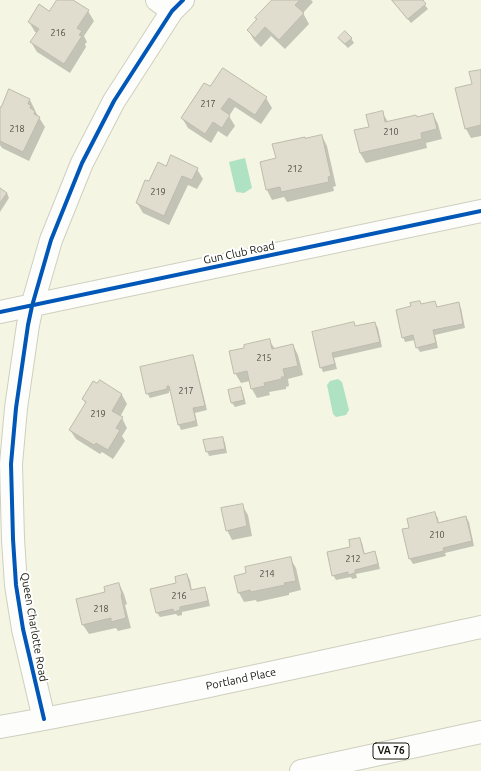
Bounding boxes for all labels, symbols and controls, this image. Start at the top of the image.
house number: 216 [50,28,66,38]
house number: 217 [200,99,216,109]
house number: 218 [9,124,25,134]
house number: 210 [383,127,399,137]
house number: 212 [287,164,303,174]
house number: 219 [150,187,166,197]
street label: Gun Club Road [202,239,276,267]
house number: 215 [256,353,272,363]
house number: 217 [178,386,194,396]
house number: 219 [90,409,106,419]
house number: 210 [429,530,445,540]
house number: 212 [345,554,361,564]
house number: 214 [259,569,275,579]
street label: Queen Charlotte Road [18,571,50,683]
house number: 216 [171,591,187,601]
house number: 218 [93,604,109,614]
street label: Portland Place [205,665,277,693]
road number: VA 76 [373,743,409,759]

